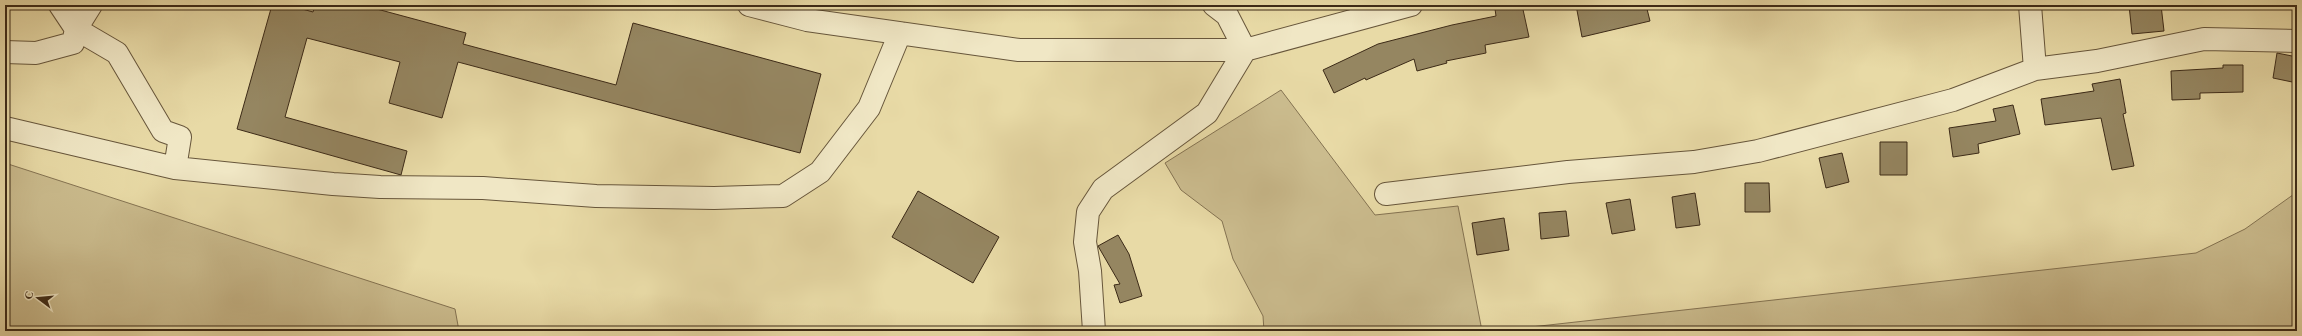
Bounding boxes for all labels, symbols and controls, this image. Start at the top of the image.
north arrow [18,278,58,318]
text: С [21,289,36,301]

